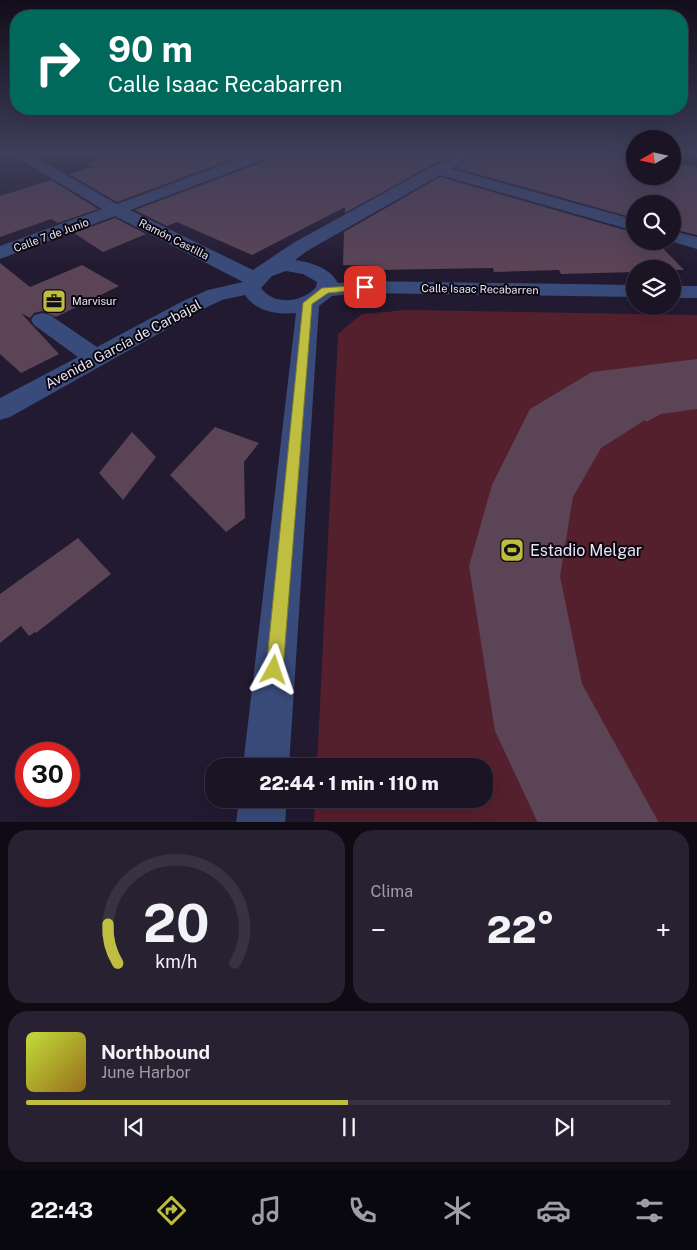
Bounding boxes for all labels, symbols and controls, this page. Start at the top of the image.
text: 90 m [108,29,193,70]
icon: right [25,30,90,95]
text: Calle Isaac Recabarren [108,71,342,97]
north arrow [626,130,681,185]
map controls [626,130,681,315]
button: search [626,195,681,250]
street label: Calle 7 de Junio [12,216,90,254]
street label: Ramón Castilla [137,216,211,262]
button: layers [626,260,681,315]
pin [344,266,386,308]
icon: arrive [351,273,379,301]
street label: Calle Isaac Recabarren [421,282,539,296]
office icon: Marvisur [41,288,67,314]
place label: Marvisur [72,295,117,307]
street label: Avenida García de Carbajal [42,296,204,392]
sports icon: Estadio Melgar [499,537,525,563]
place label: Estadio Melgar [530,541,642,560]
position arrow [247,643,299,695]
speed limit sign: 30 [15,742,80,807]
text: 22:44 · 1 min · 110 m [259,772,439,794]
text: Clima [371,882,413,901]
text: 20 [143,893,210,954]
text: 22° [487,907,555,952]
text: − [371,913,386,946]
text: + [655,913,671,946]
text: km/h [155,951,197,972]
text: Northbound [101,1041,210,1063]
text: June Harbor [101,1063,191,1082]
icon: previous [120,1113,148,1141]
icon: pause [335,1113,363,1141]
icon: next [550,1113,578,1141]
icon: directions [154,1193,189,1228]
icon: music [249,1193,284,1228]
icon: phone [345,1193,380,1228]
icon: climate [440,1193,475,1228]
icon: car [536,1193,571,1228]
icon: filters [632,1193,667,1228]
text: 22:43 [30,1197,93,1223]

